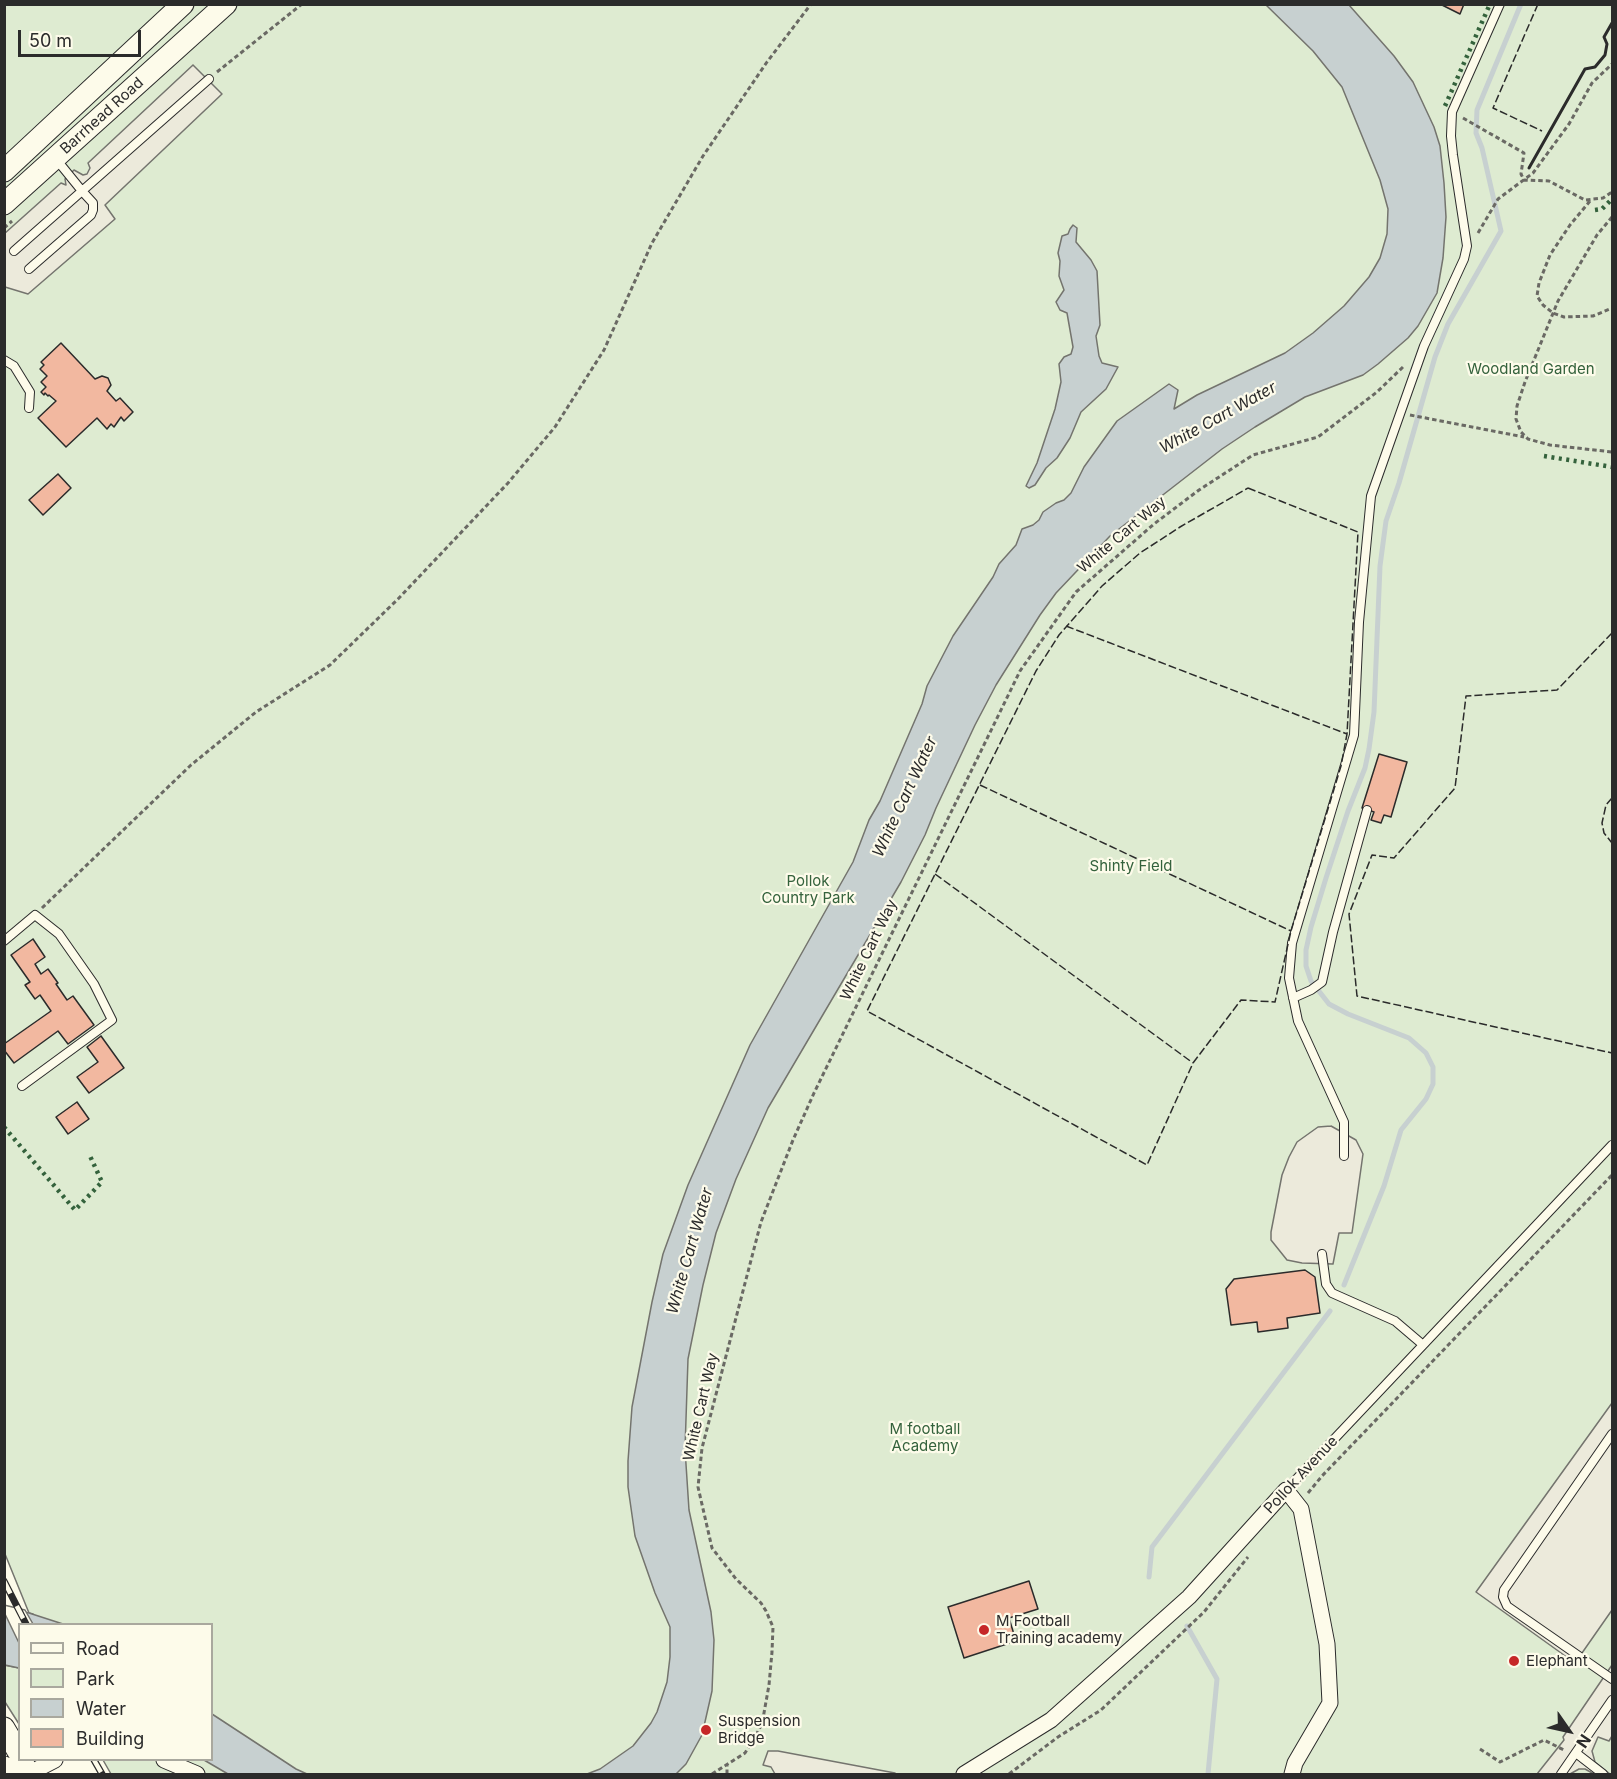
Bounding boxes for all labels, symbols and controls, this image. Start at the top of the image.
scale bar [21,18,144,56]
text: 50 m [29,30,72,51]
street label: Barrhead Road [57,74,147,158]
park label: Woodland Garden [1467,360,1595,378]
water label: White Cart Water [1156,378,1280,458]
street label: White Cart Way [1074,493,1170,577]
water label: White Cart Water [869,734,941,860]
park label: Shinty Field [1090,857,1172,875]
park label: Pollok Country Park [761,872,855,907]
street label: White Cart Way [837,897,901,1003]
water label: White Cart Water [663,1186,717,1316]
street label: White Cart Way [680,1351,722,1463]
park label: M football Academy [890,1420,960,1455]
street label: Pollok Avenue [1260,1432,1342,1518]
place label: M Football Training academy [996,1612,1122,1647]
legend [18,1623,213,1761]
marker: M Football Training academy [977,1623,991,1637]
text: Road [76,1638,119,1659]
place label: Elephant [1526,1652,1588,1670]
marker: Elephant [1507,1654,1521,1668]
text: Park [76,1668,115,1689]
text: Water [76,1698,126,1719]
north arrow [1539,1701,1599,1761]
place label: Suspension Bridge [718,1712,801,1747]
marker: Suspension Bridge [699,1723,713,1737]
text: Building [76,1728,144,1749]
text: N [1572,1730,1596,1752]

